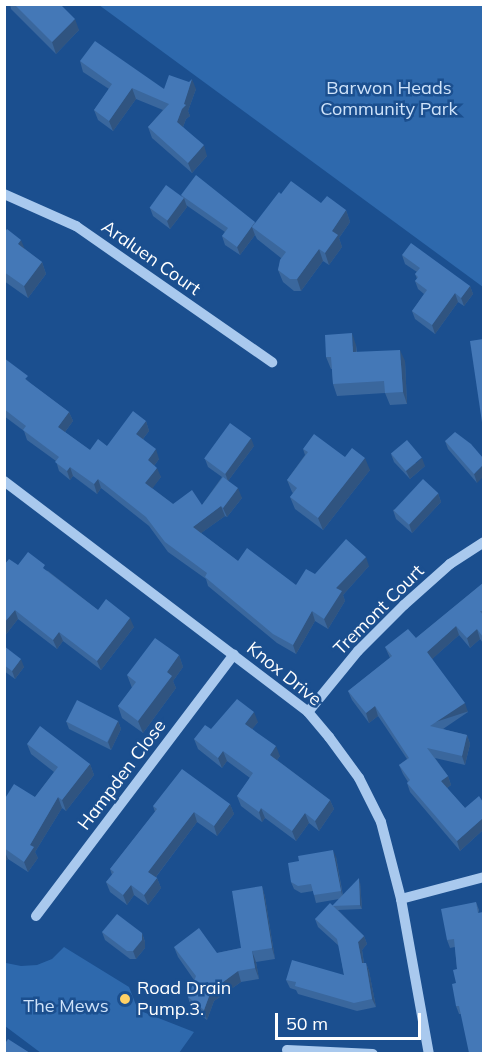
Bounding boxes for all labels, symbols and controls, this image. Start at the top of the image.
park label: Barwon Heads Community Park [320,78,458,121]
street label: Araluen Court [97,216,205,300]
street label: Tremont Court [329,560,429,660]
street label: Knox Drive [242,637,326,711]
street label: Hampden Close [73,716,171,834]
place label: Road Drain Pump.3. [137,978,231,1020]
marker: Road Drain Pump.3. [118,992,132,1006]
park label: The Mews [23,995,109,1017]
scale bar [278,1001,424,1039]
text: 50 m [286,1012,328,1035]

